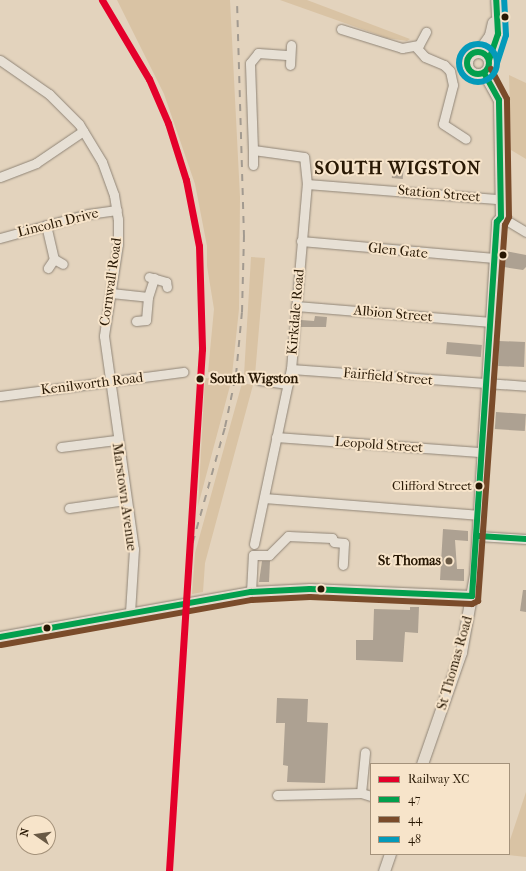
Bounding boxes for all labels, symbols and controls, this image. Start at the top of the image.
unlabelled marker [500,12,510,22]
district label: SOUTH WIGSTON [315,158,481,180]
street label: Station Street [397,182,481,206]
street label: Lincoln Drive [16,205,100,241]
street label: Cornwall Road [96,237,126,327]
street label: Glen Gate [367,240,429,262]
unlabelled marker [498,250,508,260]
street label: Kirkdale Road [284,268,308,356]
street label: Albion Street [353,302,433,326]
street label: Fairfield Street [342,365,434,389]
street label: Kenilworth Road [40,369,144,399]
place label: South Wigston [210,371,298,387]
marker: South Wigston [193,372,207,386]
street label: Leopold Street [334,434,424,456]
street label: Marstown Avenue [108,442,140,552]
place label: Clifford Street [392,478,472,494]
marker: Clifford Street [474,481,484,491]
place label: St Thomas [378,553,441,569]
marker: St Thomas [444,556,454,566]
unlabelled marker [316,584,326,594]
street label: St Thomas Road [434,614,476,712]
unlabelled marker [42,623,52,633]
legend [370,763,510,855]
text: Railway XC [408,772,469,786]
text: 47 [408,792,421,806]
text: 44 [408,812,422,826]
north arrow [16,815,56,855]
text: N [18,827,32,838]
text: 48 [408,832,421,846]

